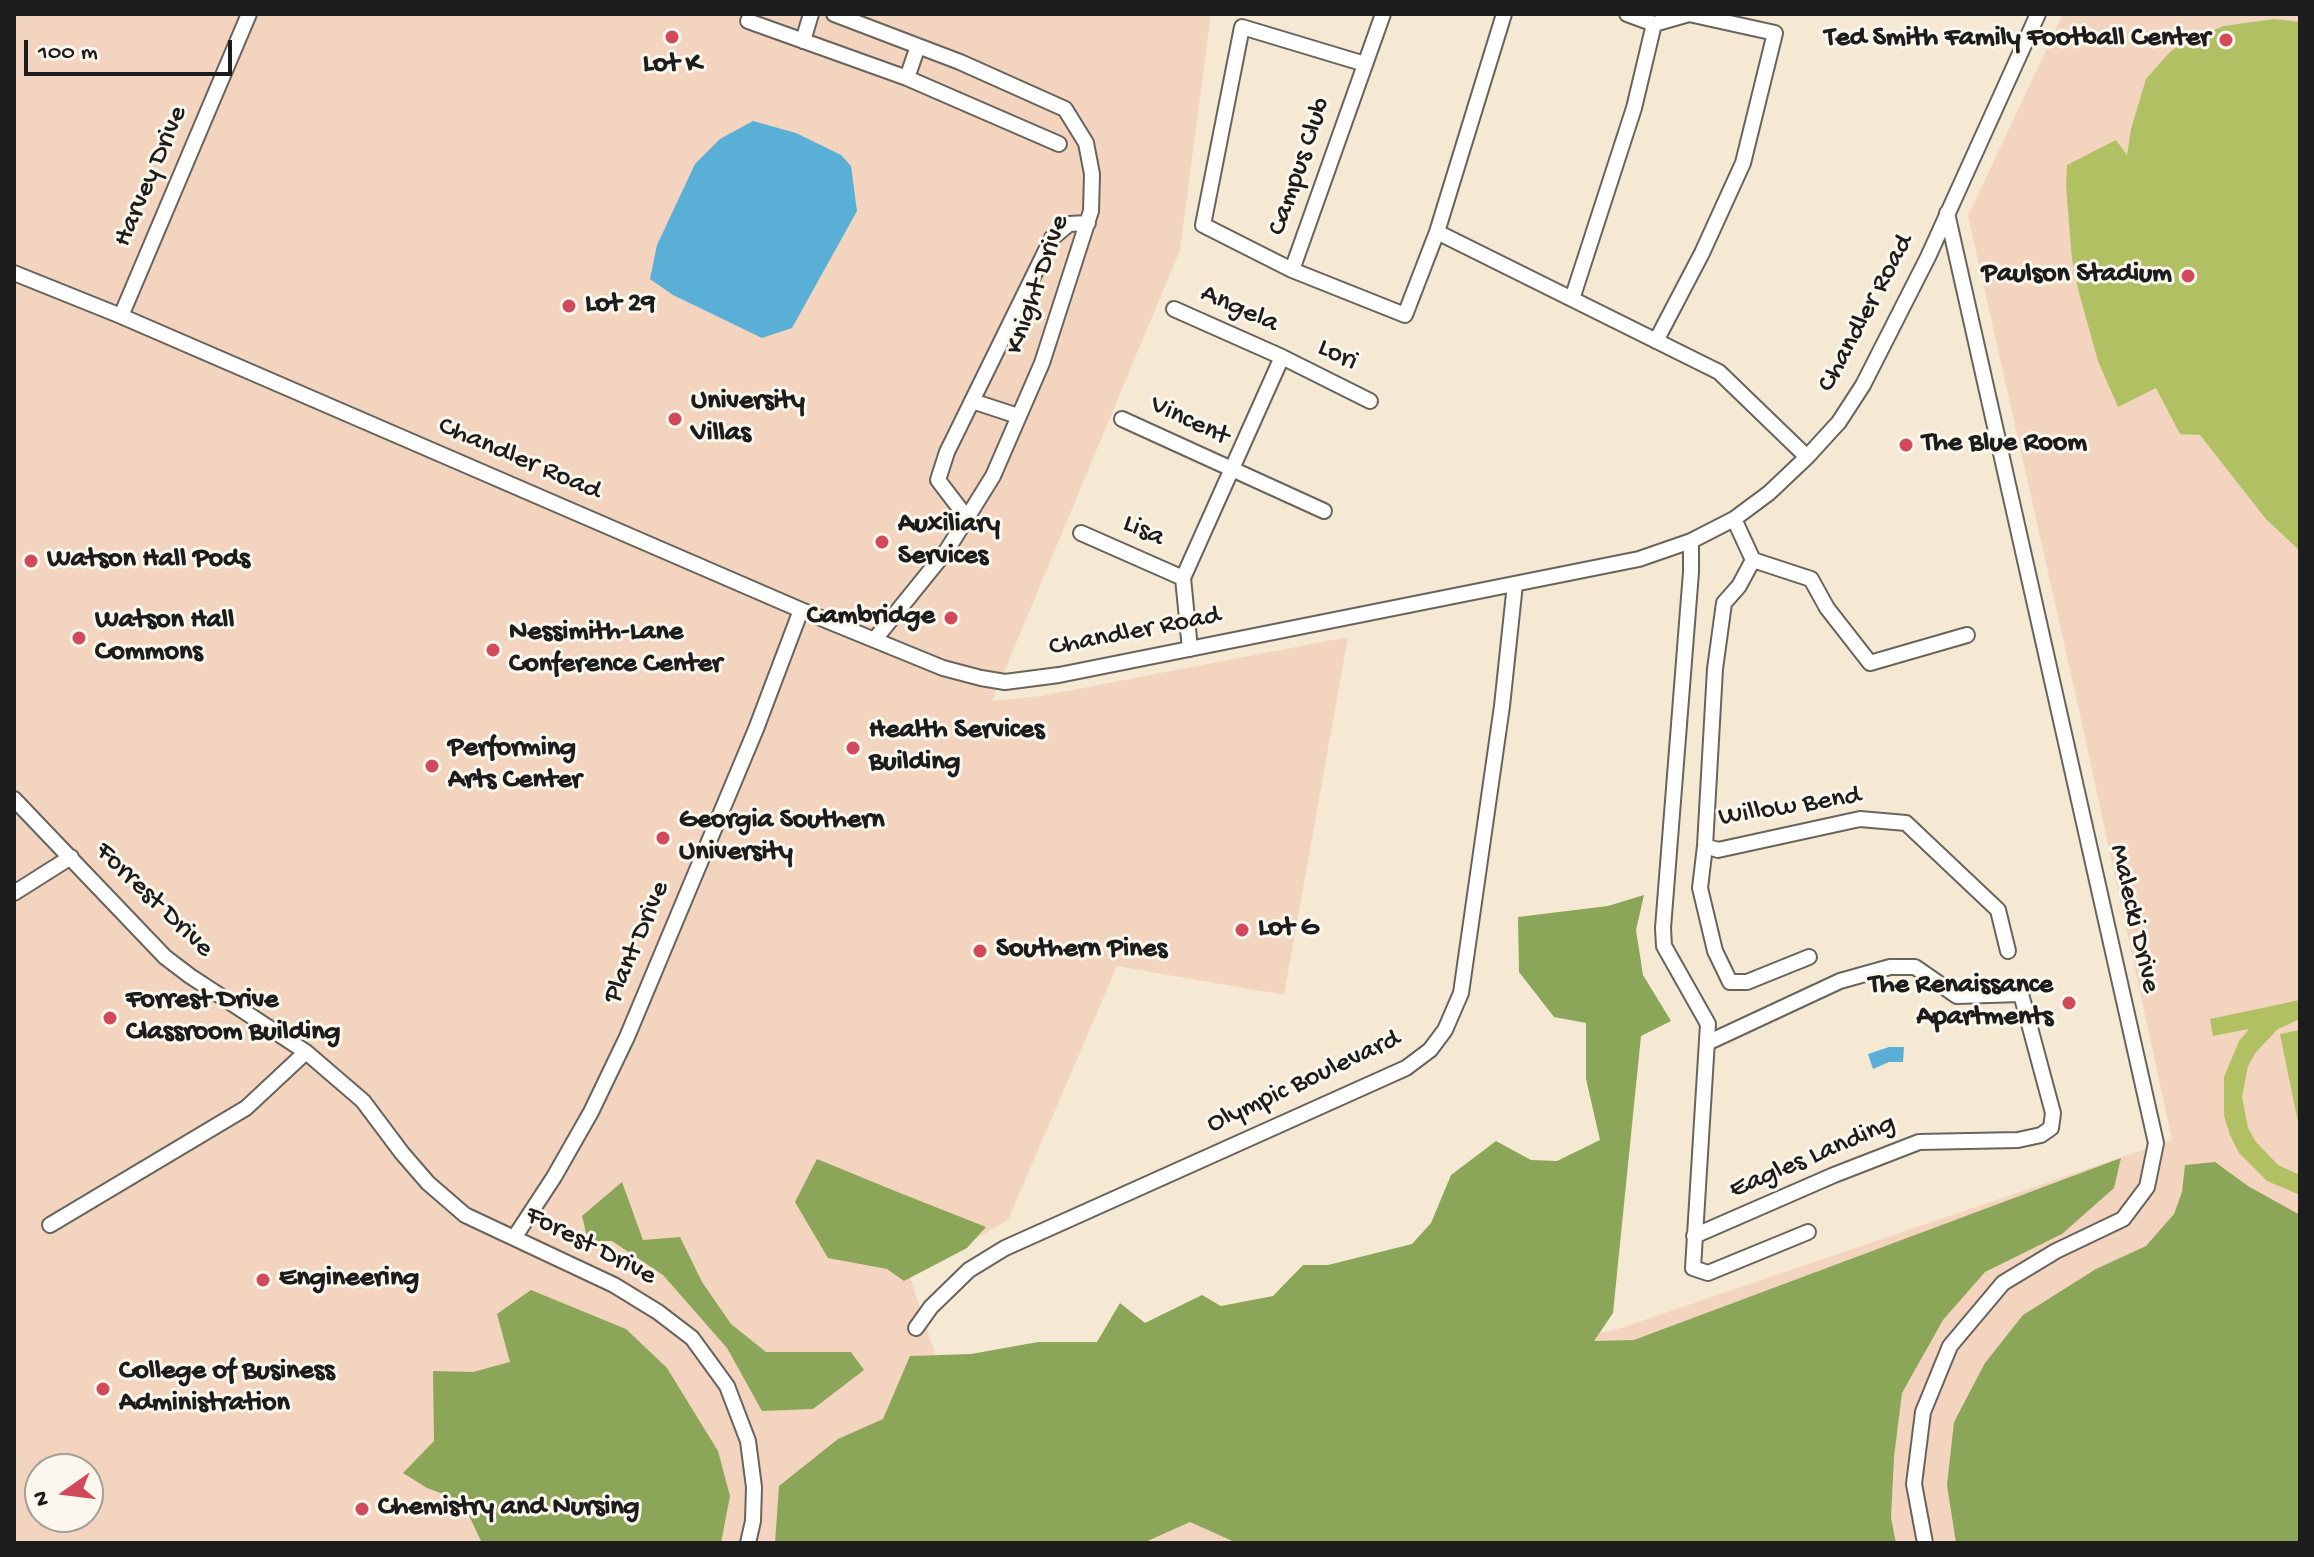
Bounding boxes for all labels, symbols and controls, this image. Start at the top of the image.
place label: Ted Smith Family Football Center [1824,23,2210,57]
scale bar [28,24,236,74]
marker: Lot K [663,28,681,46]
marker: Ted Smith Family Football Center [2217,31,2235,49]
text: 100 m [38,39,98,68]
place label: Lot K [643,49,701,83]
street label: Campus Club [1262,94,1340,240]
street label: Harvey Drive [107,102,197,252]
street label: Knight Drive [1000,211,1078,359]
street label: Chandler Road [1811,229,1923,399]
place label: Paulson Stadium [1981,259,2172,293]
marker: Paulson Stadium [2179,267,2197,285]
street label: Angela [1195,278,1283,342]
place label: Lot 29 [585,289,656,323]
marker: Lot 29 [560,297,578,315]
street label: Lori [1311,332,1363,380]
place label: University Villas [691,386,805,452]
street label: Vincent [1144,389,1234,455]
marker: University Villas [666,410,684,428]
street label: Chandler Road [432,411,606,509]
place label: The Blue Room [1922,428,2087,462]
marker: The Blue Room [1897,436,1915,454]
street label: Lisa [1117,508,1169,556]
place label: Auxiliary Services [898,509,1000,575]
marker: Auxiliary Services [873,533,891,551]
place label: Watson Hall Pods [47,544,250,578]
marker: Watson Hall Pods [22,552,40,570]
street label: Chandler Road [1046,600,1224,666]
place label: Cambridge [807,601,935,635]
place label: Watson Hall Commons [95,605,234,671]
marker: Cambridge [942,609,960,627]
place label: Nessimith-Lane Conference Center [509,617,722,683]
marker: Watson Hall Commons [70,629,88,647]
marker: Nessimith-Lane Conference Center [484,641,502,659]
place label: Health Services Building [869,715,1044,781]
place label: Performing Arts Center [448,733,582,799]
marker: Health Services Building [844,739,862,757]
marker: Performing Arts Center [423,757,441,775]
street label: Willow Bend [1716,780,1864,836]
place label: Georgia Southern University [679,805,885,871]
marker: Georgia Southern University [654,829,672,847]
street label: Forrest Drive [86,836,220,966]
street label: Malecki Drive [2100,841,2166,997]
street label: Plant Drive [597,877,679,1009]
place label: Lot G [1258,913,1319,947]
marker: Lot G [1233,921,1251,939]
place label: Southern Pines [996,934,1167,968]
marker: Southern Pines [971,942,989,960]
place label: The Renaissance Apartments [1869,970,2053,1036]
place label: Forrest Drive Classroom Building [126,985,340,1051]
marker: The Renaissance Apartments [2060,994,2078,1012]
marker: Forrest Drive Classroom Building [101,1009,119,1027]
street label: Olympic Boulevard [1202,1024,1406,1142]
street label: Eagles Landing [1725,1108,1901,1208]
street label: Forest Drive [519,1200,661,1294]
place label: Engineering [279,1263,419,1297]
marker: Engineering [254,1271,272,1289]
place label: College of Business Administration [119,1356,334,1422]
marker: College of Business Administration [94,1380,112,1398]
north arrow [24,1453,104,1533]
text: N [28,1488,57,1508]
place label: Chemistry and Nursing [378,1492,640,1526]
marker: Chemistry and Nursing [353,1500,371,1518]

